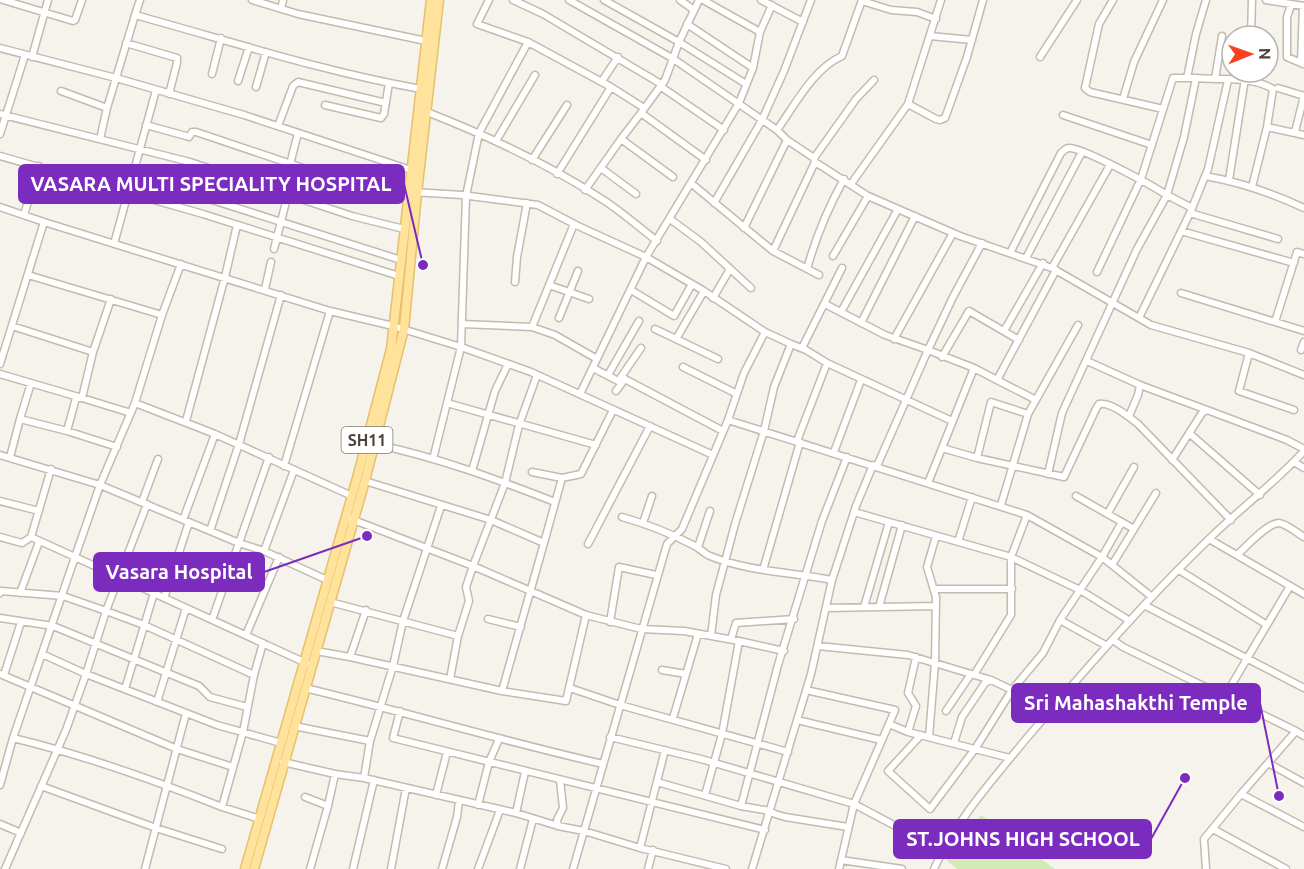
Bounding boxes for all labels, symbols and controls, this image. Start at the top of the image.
north arrow [1220,24,1280,84]
text: N [1256,48,1274,60]
callout: VASARA MULTI SPECIALITY HOSPITAL [19,165,404,203]
text: VASARA MULTI SPECIALITY HOSPITAL [31,172,391,195]
road number: SH11 [342,427,392,453]
callout: Vasara Hospital [94,553,264,591]
text: Vasara Hospital [106,560,252,583]
callout: Sri Mahashakthi Temple [1012,684,1260,722]
text: Sri Mahashakthi Temple [1024,691,1248,714]
callout: ST.JOHNS HIGH SCHOOL [894,820,1151,858]
text: ST.JOHNS HIGH SCHOOL [906,827,1140,850]

